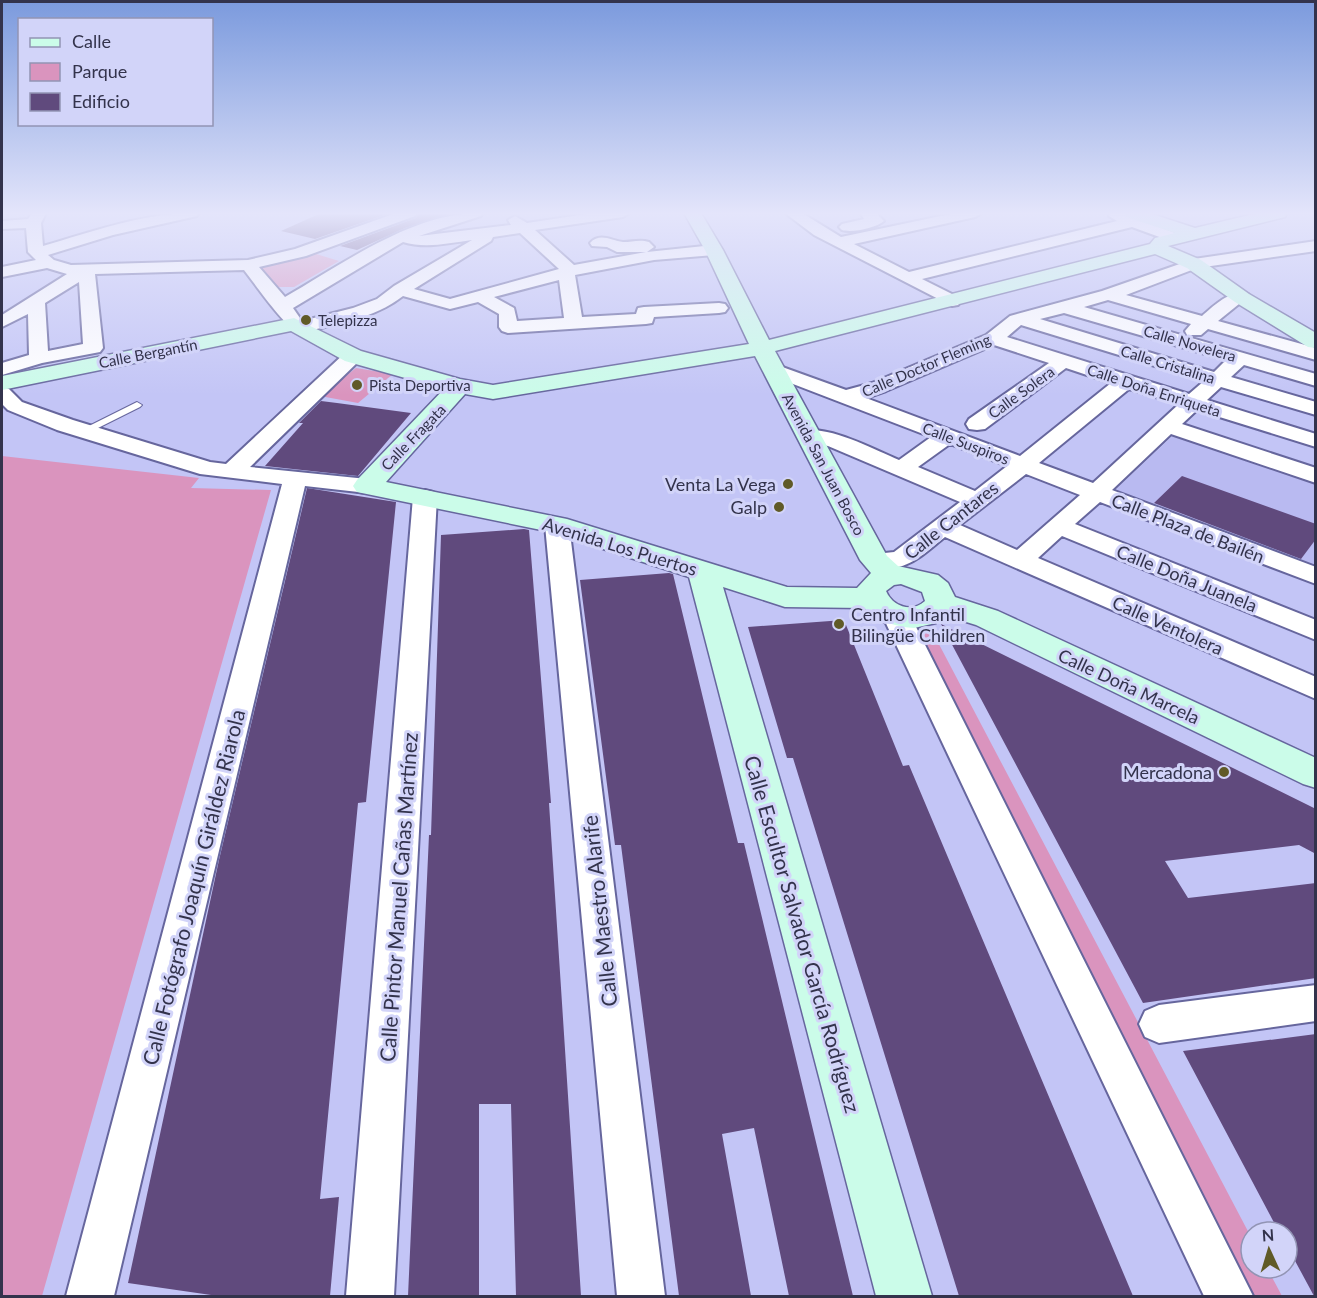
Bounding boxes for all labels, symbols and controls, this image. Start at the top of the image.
legend [18,18,213,126]
text: Calle [72,30,111,52]
text: Parque [72,60,127,82]
text: Edificio [72,90,130,112]
place label: Telepizza [318,311,377,329]
marker: Telepizza [299,313,313,327]
street label: Calle Novelera [1142,321,1238,365]
street label: Calle Doctor Fleming [859,330,993,400]
street label: Calle Bergantín [97,335,199,371]
street label: Calle Cristalina [1119,341,1217,387]
street label: Calle Doña Enriqueta [1085,360,1223,420]
street label: Calle Solera [984,362,1058,422]
place label: Pista Deportiva [369,376,471,394]
marker: Pista Deportiva [350,378,364,392]
street label: Avenida San Juan Bosco [779,390,869,538]
street label: Calle Fragata [377,400,449,474]
street label: Calle Suspiros [920,418,1012,468]
place label: Venta La Vega [665,473,776,495]
street label: Calle Cantares [900,476,1003,564]
marker: Venta La Vega [781,477,795,491]
street label: Calle Plaza de Bailén [1108,489,1268,567]
place label: Galp [731,496,767,518]
marker: Galp [772,500,786,514]
street label: Avenida Los Puertos [540,512,700,580]
street label: Calle Doña Juanela [1114,540,1260,616]
street label: Calle Ventolera [1109,591,1227,659]
place label: Centro Infantil Bilingüe Children [851,603,985,646]
marker: Centro Infantil Bilingüe Children [832,617,846,631]
street label: Calle Doña Marcela [1055,644,1203,728]
street label: Calle Fotógrafo Joaquín Giráldez Riarola [137,707,249,1067]
street label: Calle Pintor Manuel Cañas Martínez [374,732,422,1062]
street label: Calle Escultor Salvador García Rodríguez [740,753,866,1115]
place label: Mercadona [1123,761,1212,783]
marker: Mercadona [1217,765,1231,779]
street label: Calle Maestro Alarife [577,814,621,1008]
north arrow [1239,1220,1299,1280]
text: N [1261,1225,1275,1244]

